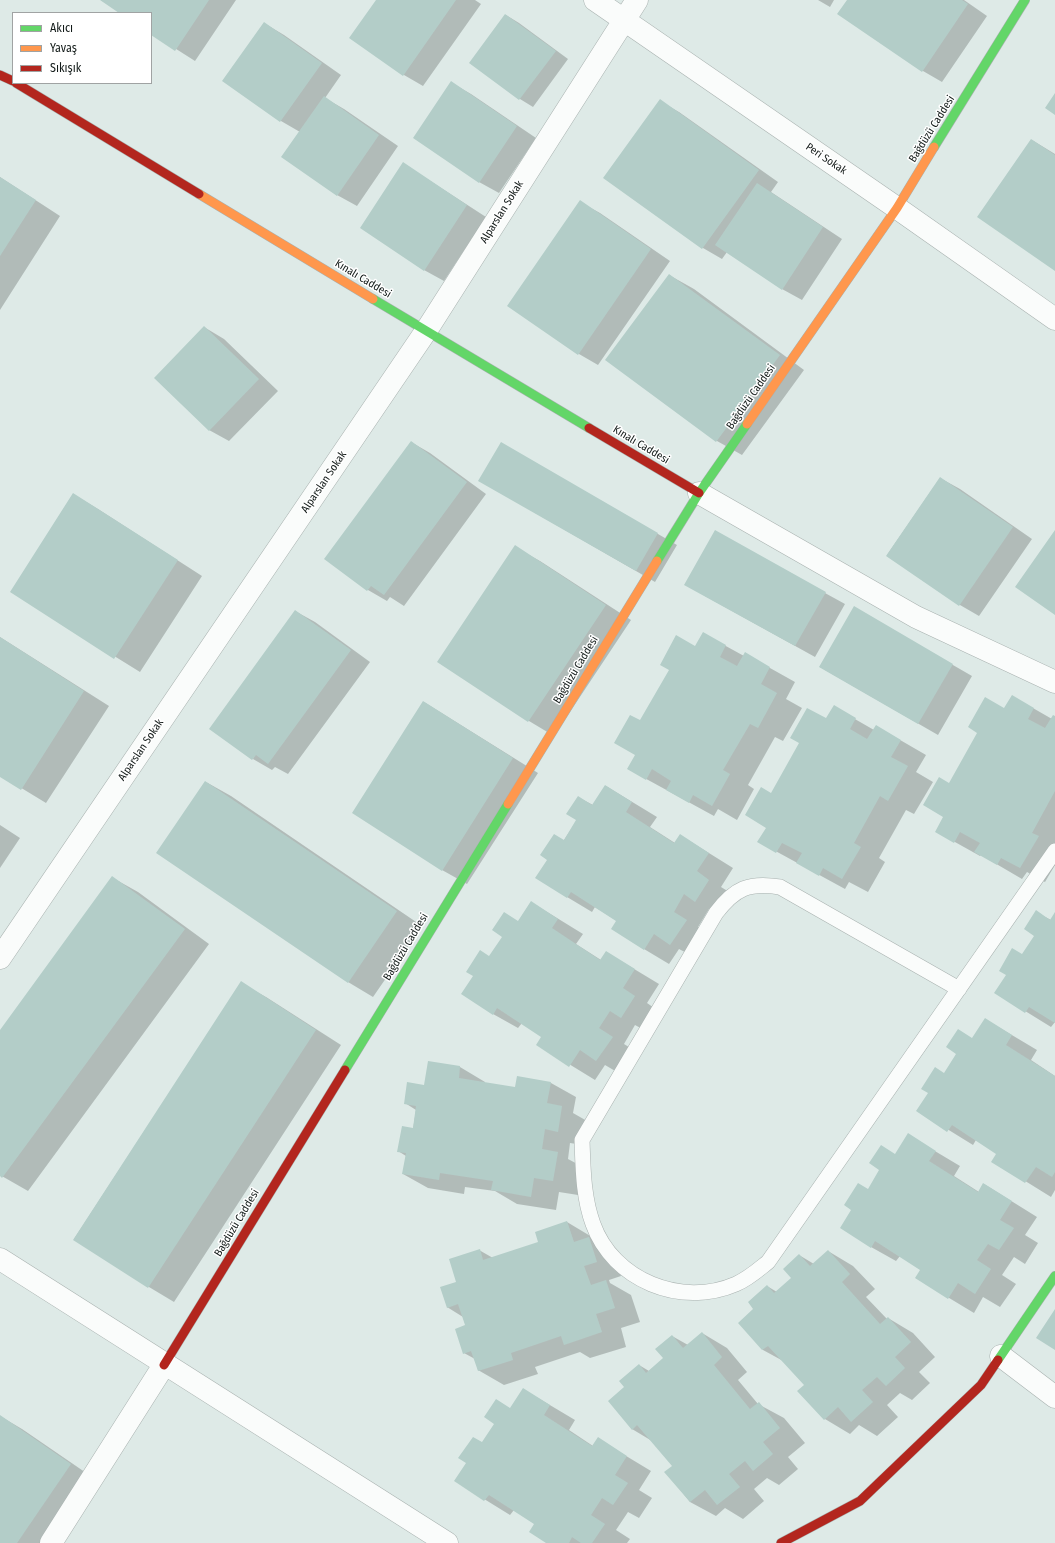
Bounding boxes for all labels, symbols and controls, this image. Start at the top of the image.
legend [12,12,152,84]
text: Akıcı [50,21,73,35]
text: Yavaş [50,41,77,55]
text: Sıkışık [50,61,81,75]
street label: Bağdüzü Caddesi [906,93,958,165]
street label: Peri Sokak [803,140,849,178]
street label: Alparslan Sokak [477,178,527,246]
street label: Kınalı Caddesi [332,257,394,301]
street label: Bağdüzü Caddesi [724,362,778,432]
street label: Kınalı Caddesi [610,423,672,467]
street label: Alparslan Sokak [299,449,349,515]
street label: Bağdüzü Caddesi [551,634,601,706]
street label: Alparslan Sokak [116,717,166,783]
street label: Bağdüzü Caddesi [381,911,431,983]
street label: Bağdüzü Caddesi [212,1187,262,1259]

